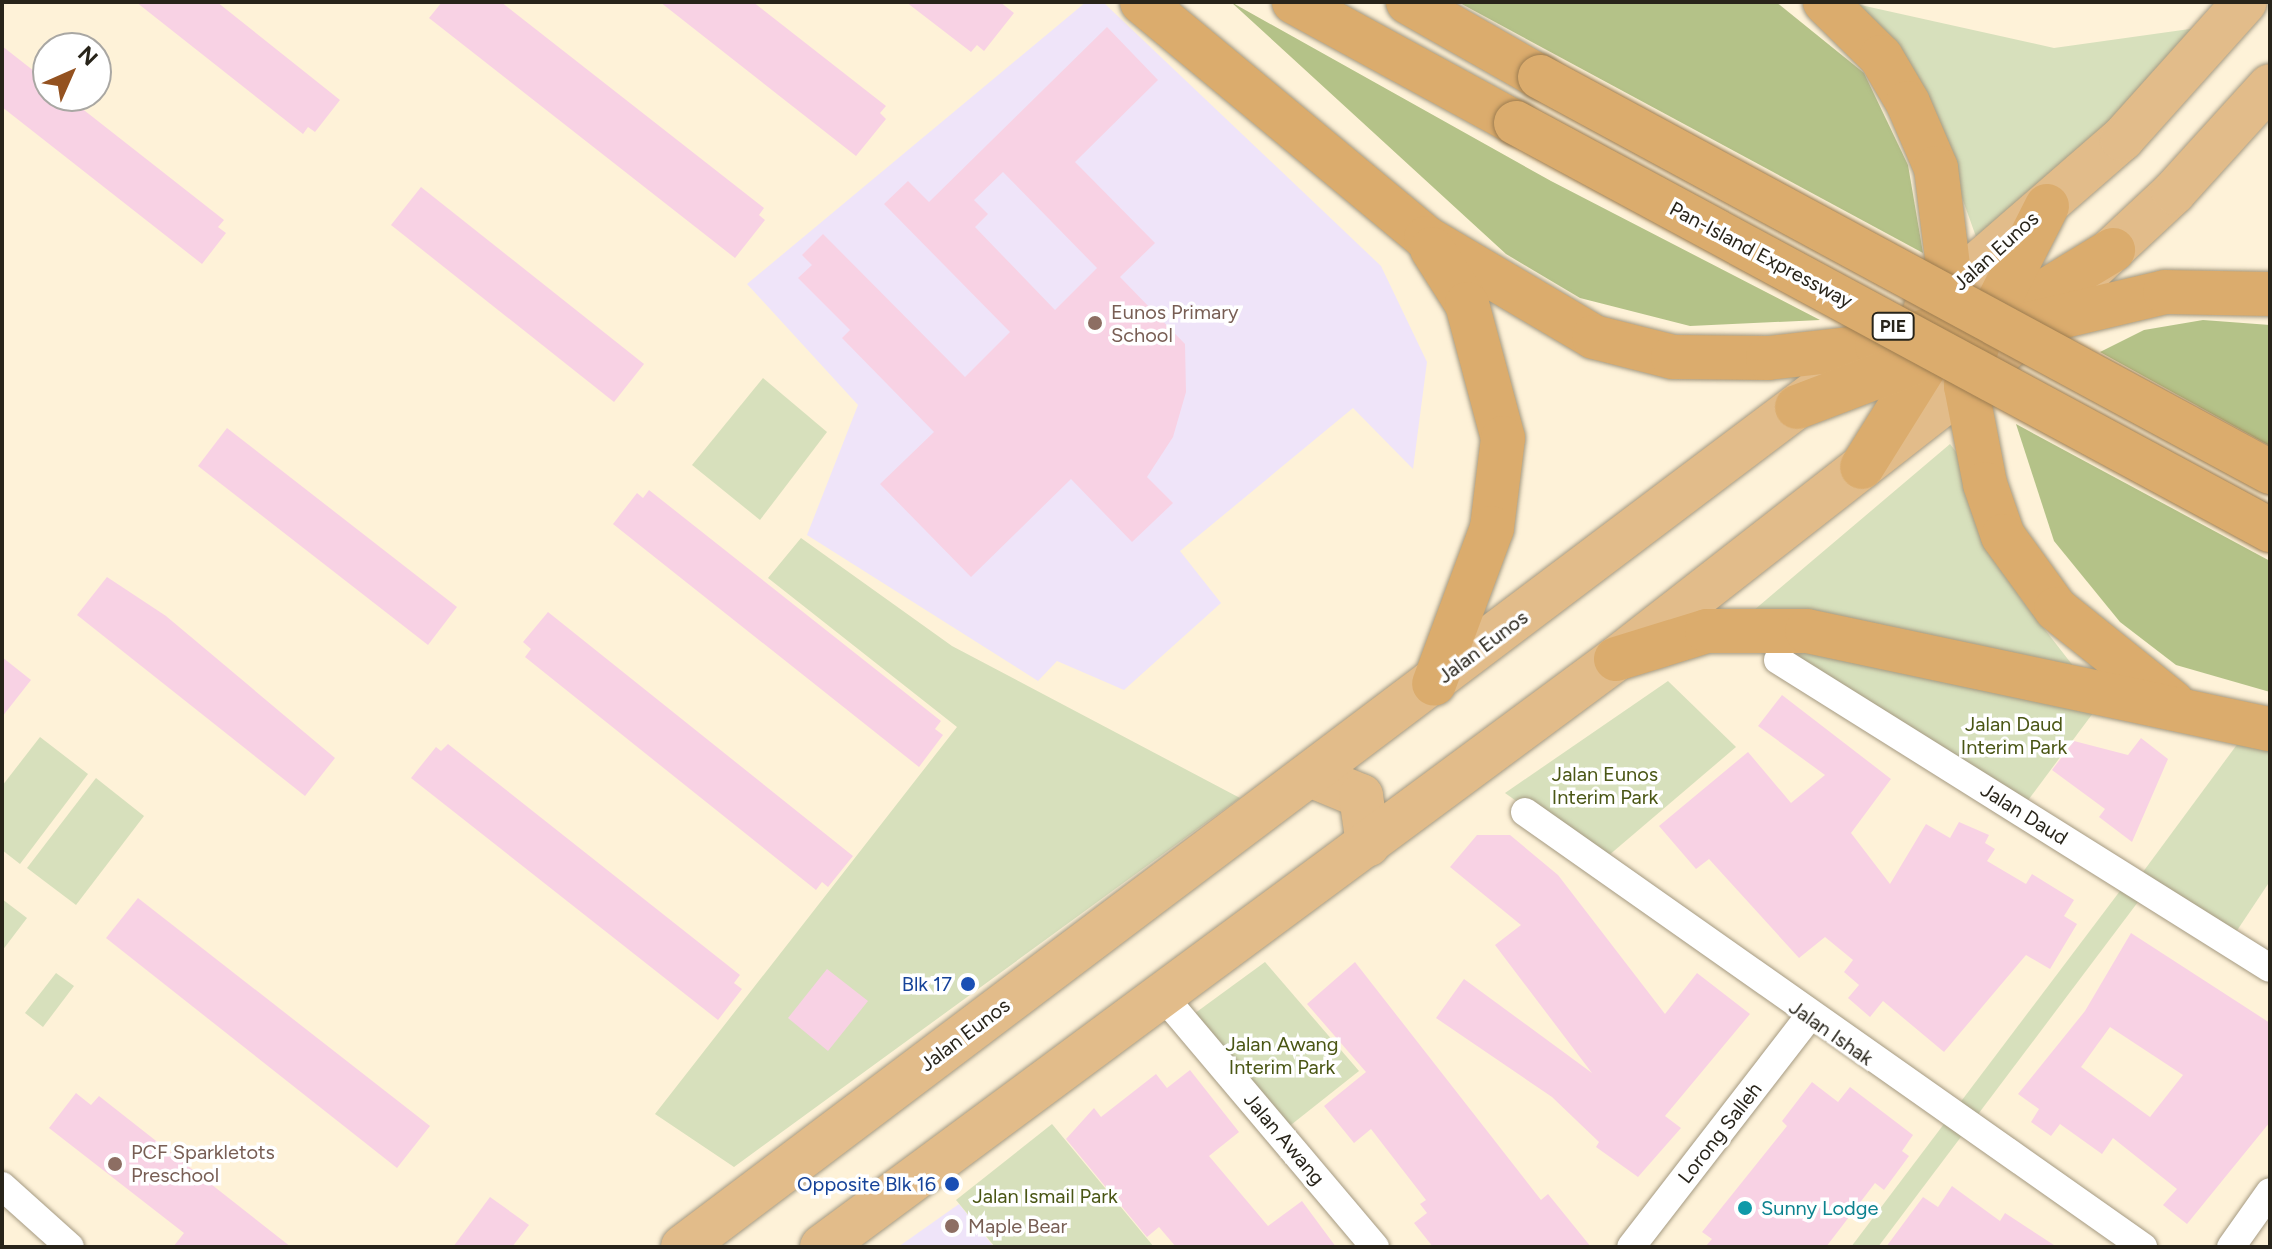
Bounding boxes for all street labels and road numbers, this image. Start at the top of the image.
street label: Pan-Island Expressway [1665,197,1857,313]
street label: Jalan Eunos [1948,207,2044,295]
road number: PIE [1871,312,1915,340]
street label: Jalan Eunos [1433,605,1533,689]
street label: Jalan Daud [1976,778,2072,850]
street label: Jalan Eunos [915,993,1015,1077]
street label: Jalan Ishak [1784,995,1878,1071]
street label: Lorong Salleh [1673,1078,1767,1188]
street label: Jalan Awang [1238,1088,1330,1190]

